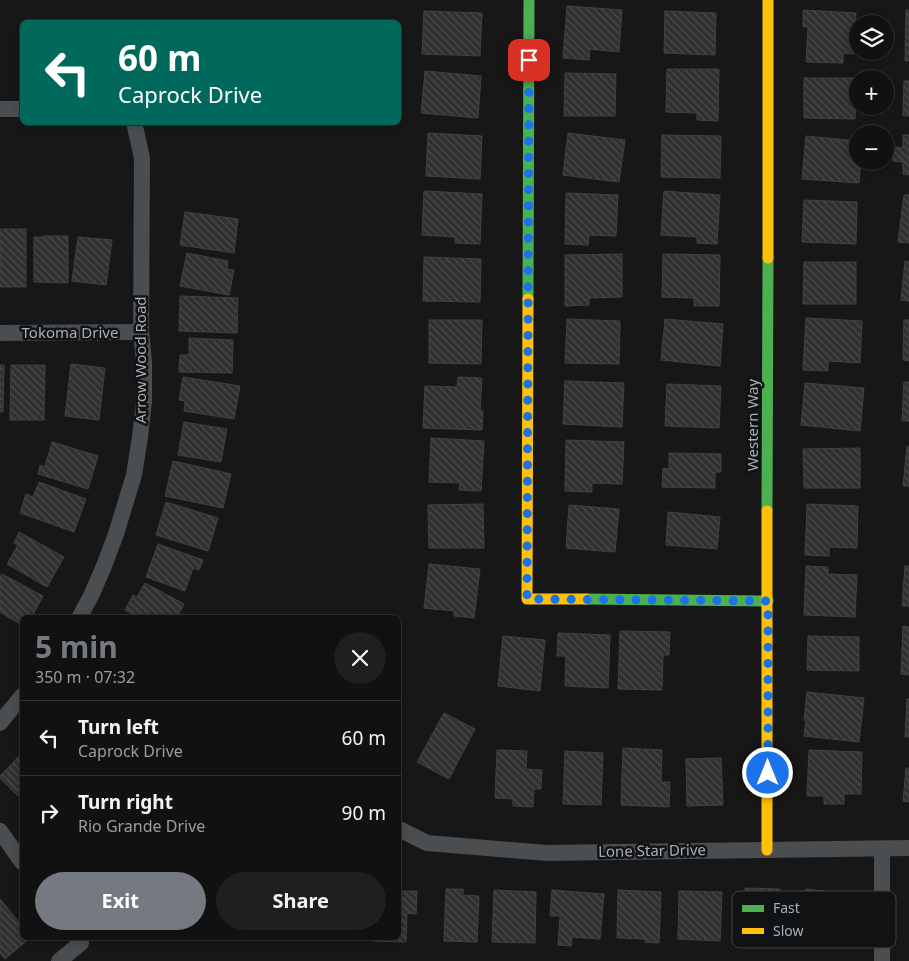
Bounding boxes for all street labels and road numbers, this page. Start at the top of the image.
street label: Arrow Wood Road [130,296,150,424]
street label: Tokoma Drive [22,322,118,342]
street label: Western Way [742,379,762,471]
street label: Lone Star Drive [598,839,706,861]

